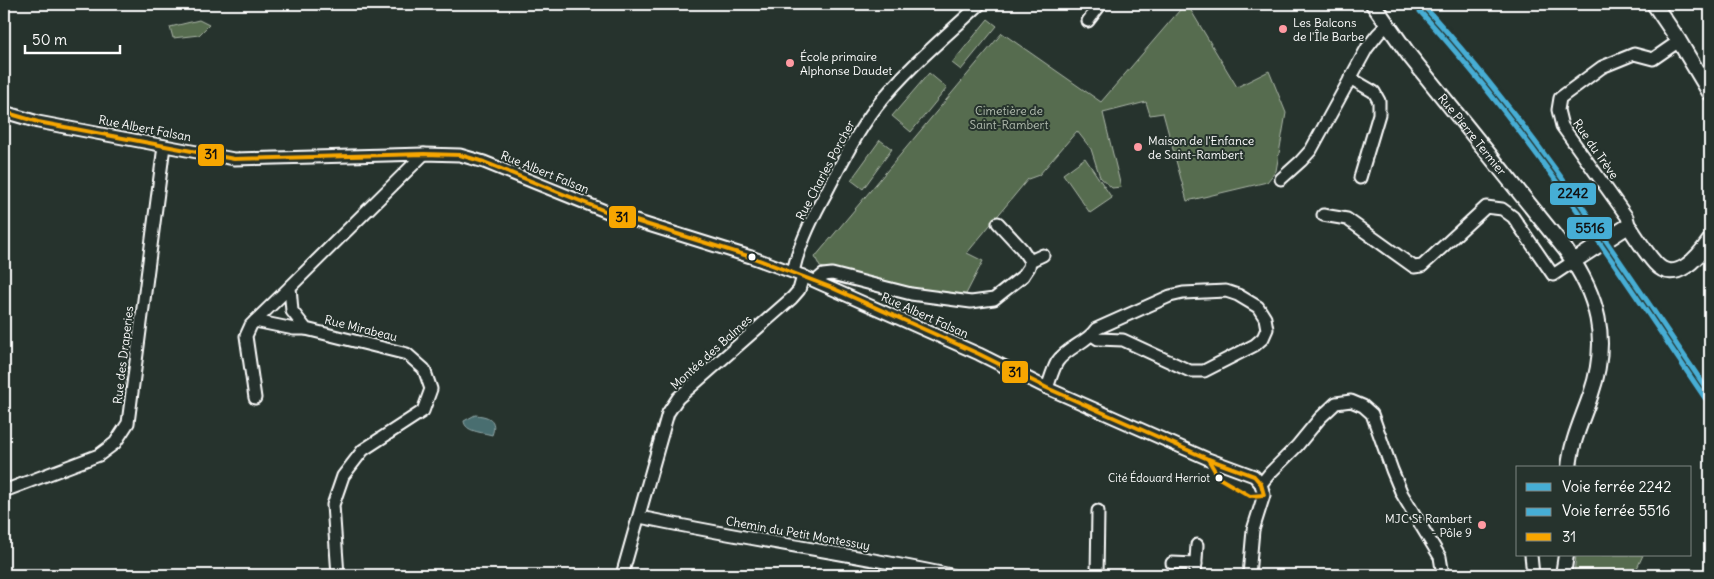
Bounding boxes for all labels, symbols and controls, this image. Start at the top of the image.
place label: Les Balcons de l'Île Barbe [1293,15,1364,44]
scale bar [25,22,120,54]
marker: Les Balcons de l'Île Barbe [1277,23,1289,35]
text: 50 m [32,30,67,49]
place label: École primaire Alphonse Daudet [800,49,892,78]
marker: École primaire Alphonse Daudet [784,57,796,69]
street label: Rue Pierre Termier [1435,90,1510,178]
park label: Cimetière de Saint-Rambert [970,103,1048,132]
street label: Rue Albert Falsan [97,112,193,144]
street label: Rue du Trève [1570,116,1622,182]
street label: Rue Charles Porcher [792,117,858,222]
place label: Maison de l'Enfance de Saint-Rambert [1148,133,1254,162]
marker: Maison de l'Enfance de Saint-Rambert [1132,141,1144,153]
line badge: 31 [197,143,225,167]
text: 31 [204,145,218,163]
street label: Rue Albert Falsan [499,147,591,197]
line badge: 2242 [1549,182,1597,206]
text: 2242 [1558,184,1589,202]
line badge: 31 [608,205,637,229]
text: 31 [615,208,629,226]
line badge: 5516 [1566,216,1613,240]
text: 5516 [1575,219,1605,237]
unlabelled marker [747,252,757,262]
street label: Rue Albert Falsan [879,289,971,341]
street label: Rue des Draperies [110,305,136,405]
street label: Montée des Balmes [667,311,755,393]
street label: Rue Mirabeau [323,312,399,344]
line badge: 31 [1001,360,1029,384]
text: 31 [1008,363,1022,381]
legend [1516,466,1692,556]
place label: Cité Édouard Herriot [1108,470,1210,485]
marker: Cité Édouard Herriot [1214,473,1224,483]
text: Voie ferrée 2242 [1562,477,1671,496]
text: Voie ferrée 5516 [1562,501,1670,520]
place label: MJC St Rambert - Pôle 9 [1385,511,1472,540]
street label: Chemin du Petit Montessuy [725,513,871,553]
marker: MJC St Rambert - Pôle 9 [1476,519,1488,531]
text: 31 [1562,527,1576,546]

